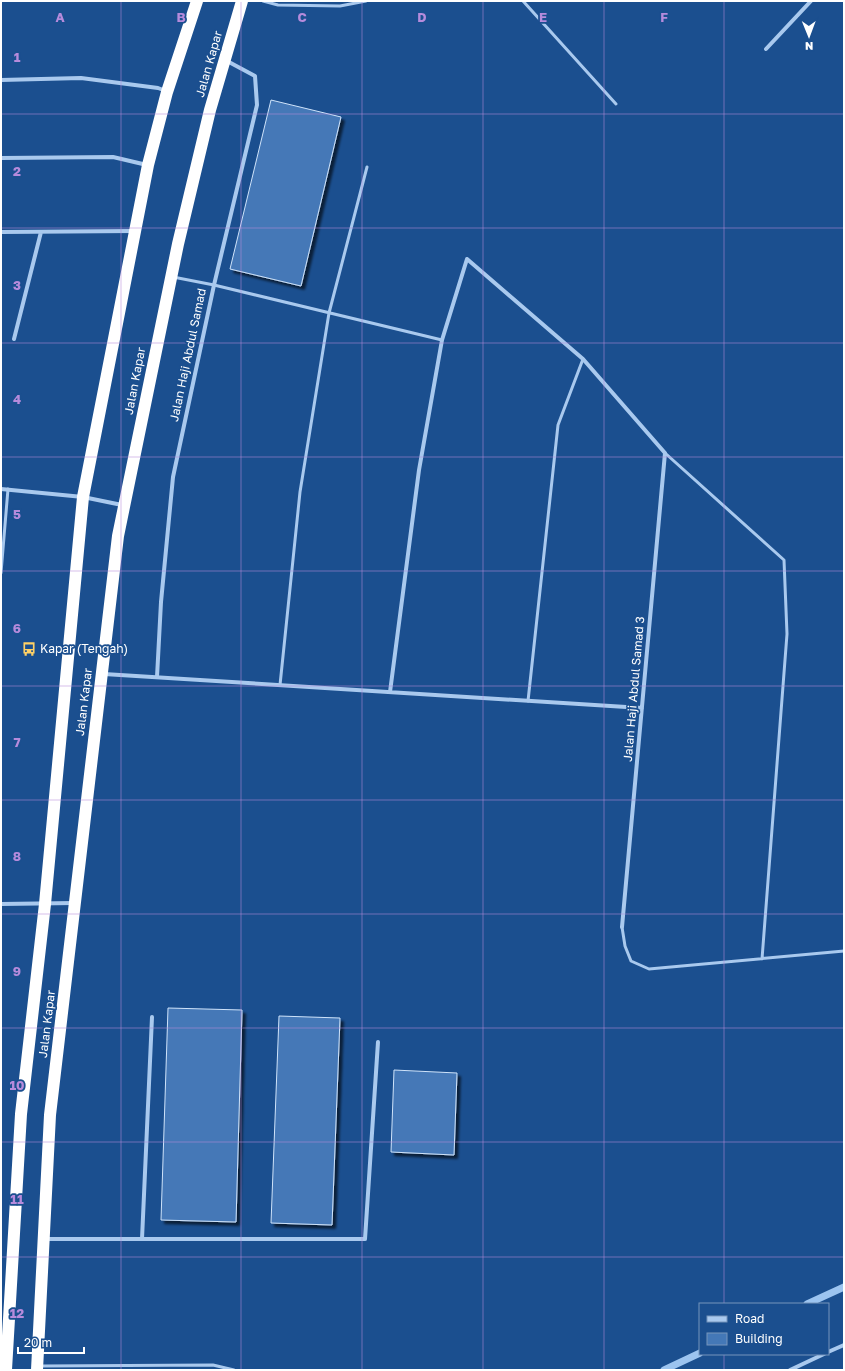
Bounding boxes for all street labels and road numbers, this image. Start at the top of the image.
street label: Jalan Kapar [192,29,225,99]
street label: Jalan Haji Abdul Samad [166,287,209,423]
street label: Jalan Kapar [121,346,148,416]
street label: Jalan Haji Abdul Samad 3 [620,616,647,762]
street label: Jalan Kapar [72,667,95,737]
street label: Jalan Kapar [35,989,58,1059]

